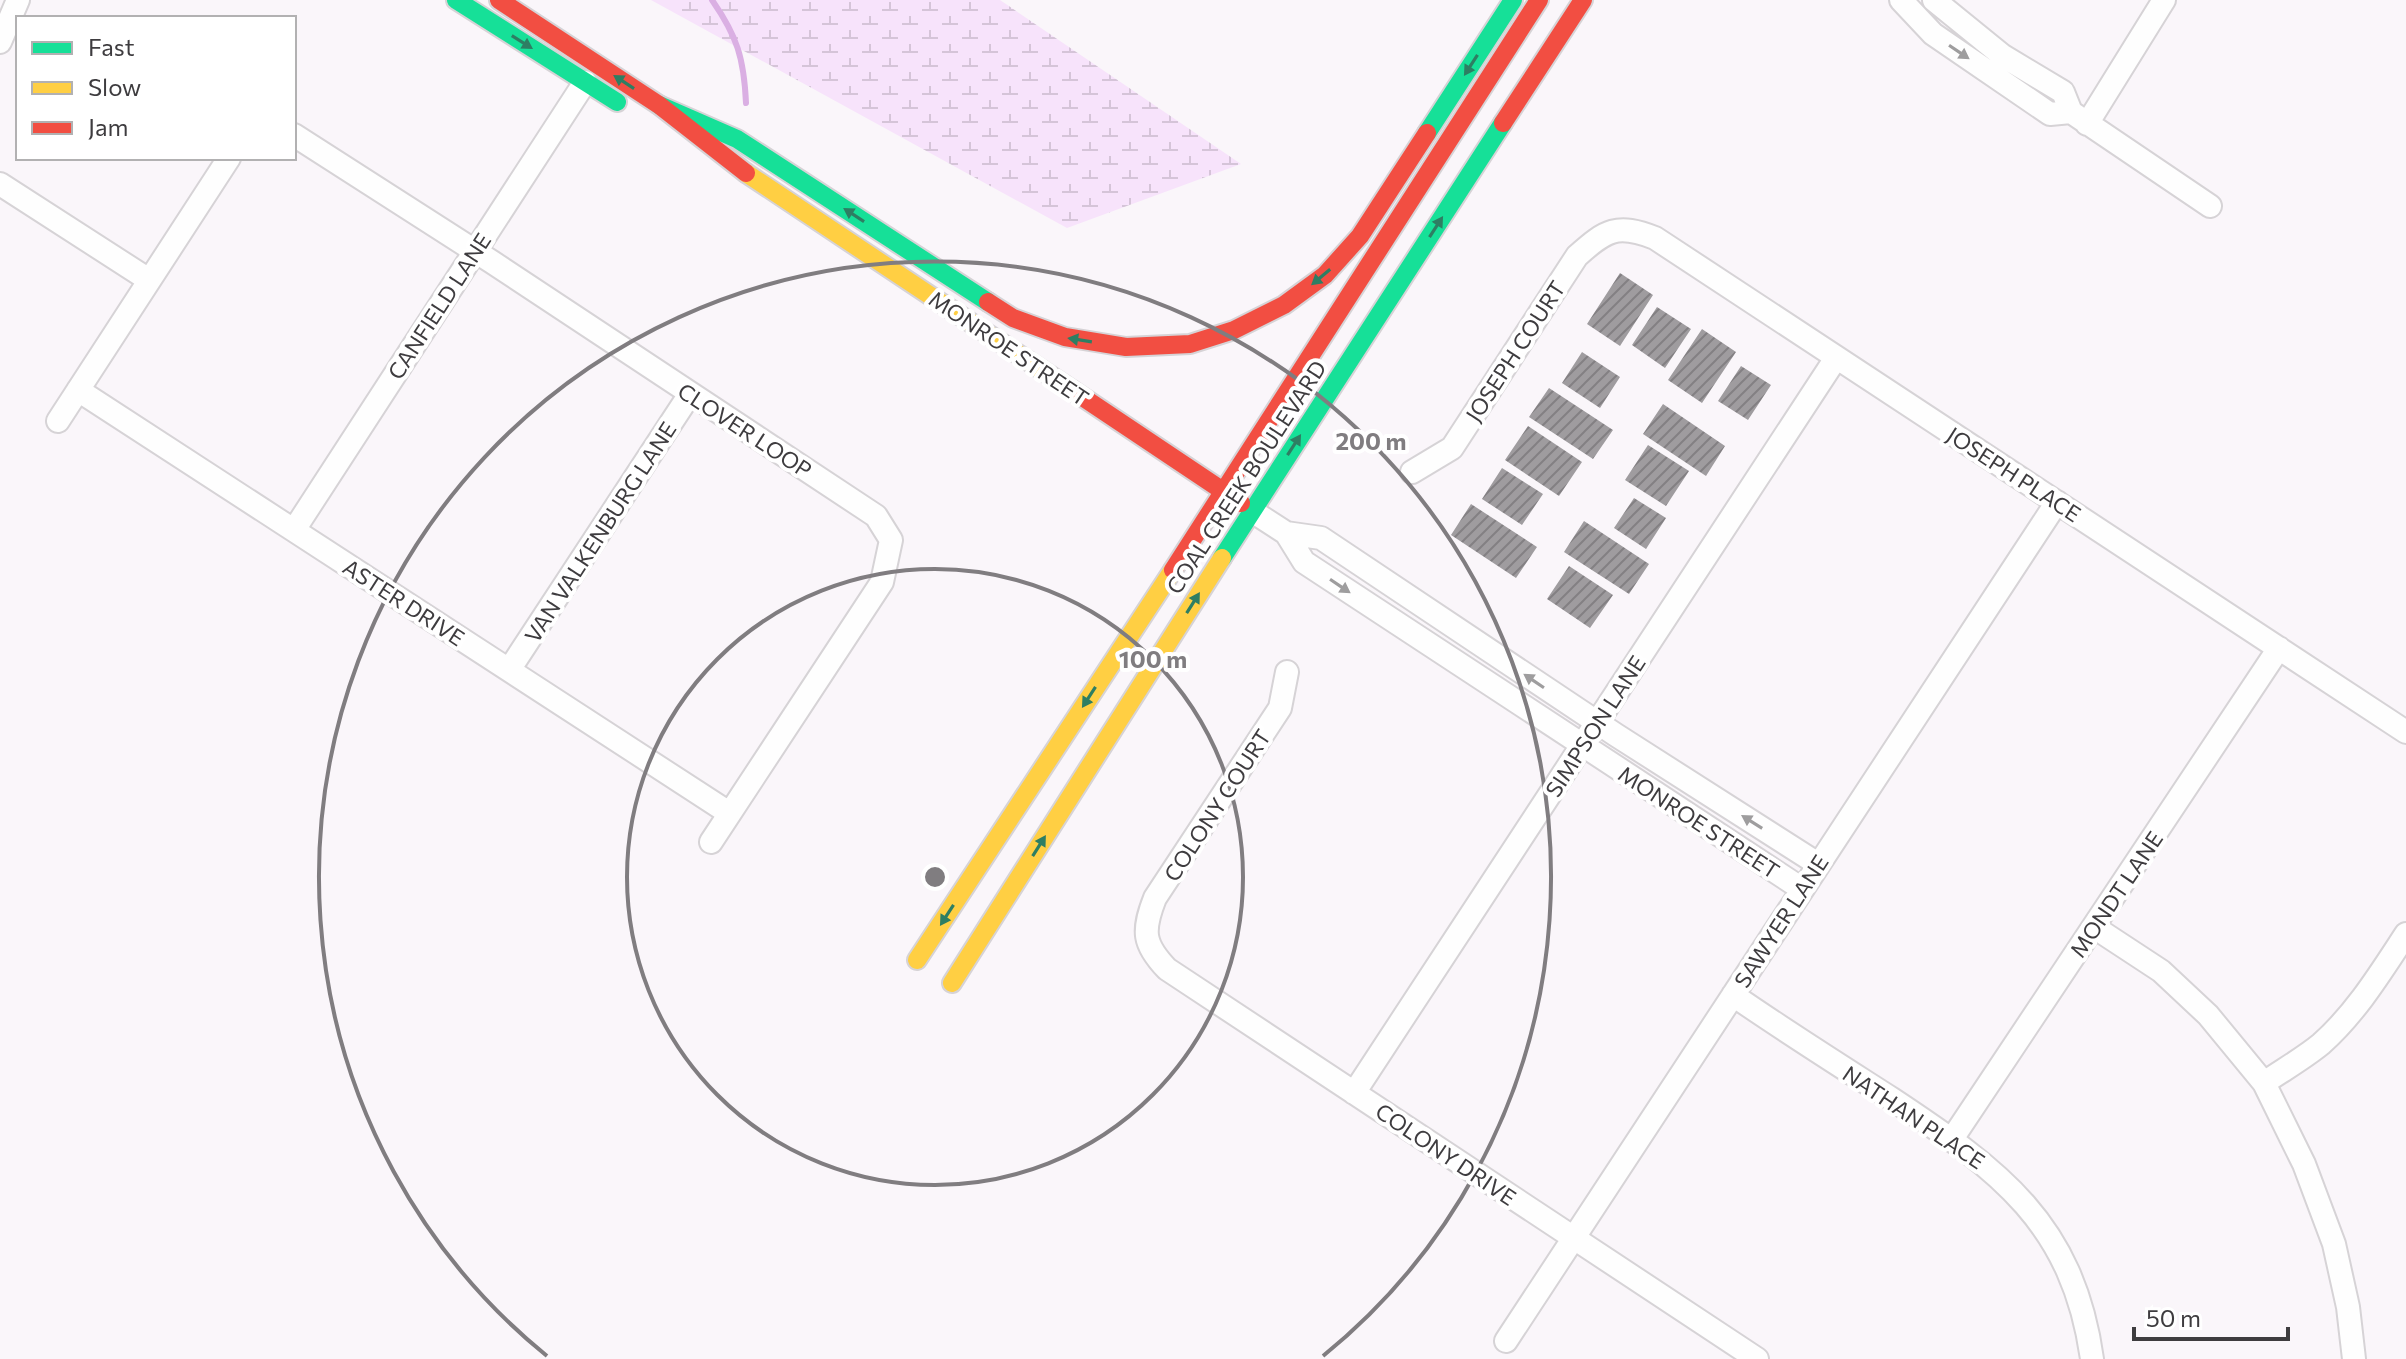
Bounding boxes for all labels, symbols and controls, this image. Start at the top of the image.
legend [16,16,296,160]
text: Fast [88,32,135,61]
one-way arrow [511,34,533,48]
one-way arrow [1948,44,1969,59]
one-way arrow [1464,55,1479,76]
text: Slow [88,72,141,101]
one-way arrow [613,76,635,90]
text: Jam [88,112,128,141]
one-way arrow [843,208,864,223]
one-way arrow [1428,216,1443,238]
street label: CANFIELD LANE [382,228,496,384]
one-way arrow [1312,268,1332,285]
street label: JOSEPH COURT [1459,276,1571,426]
street label: MONROE STREET [924,285,1094,411]
one-way arrow [1067,333,1092,345]
street label: COAL CREEK BOULEVARD [1160,355,1332,599]
street label: CLOVER LOOP [673,377,817,483]
street label: VAN VALKENBURG LANE [519,417,681,647]
street label: JOSEPH PLACE [1942,421,2086,527]
text: 200 m [1336,426,1406,455]
one-way arrow [1287,434,1301,456]
street label: ASTER DRIVE [338,553,470,651]
one-way arrow [1330,578,1351,593]
one-way arrow [1186,592,1200,614]
text: 100 m [1119,644,1187,673]
street label: SIMPSON LANE [1539,650,1651,802]
one-way arrow [1523,674,1545,689]
one-way arrow [1082,687,1097,708]
street label: COLONY COURT [1158,724,1276,886]
street label: MONROE STREET [1613,760,1785,884]
one-way arrow [1741,815,1763,829]
street label: MONDT LANE [2064,826,2168,962]
one-way arrow [1031,836,1046,857]
street label: SAWYER LANE [1728,850,1834,992]
centre of rings [921,863,949,891]
one-way arrow [939,904,954,925]
street label: NATHAN PLACE [1838,1060,1990,1174]
street label: COLONY DRIVE [1371,1097,1521,1211]
scale bar [2134,1291,2288,1341]
text: 50 m [2146,1303,2201,1332]

